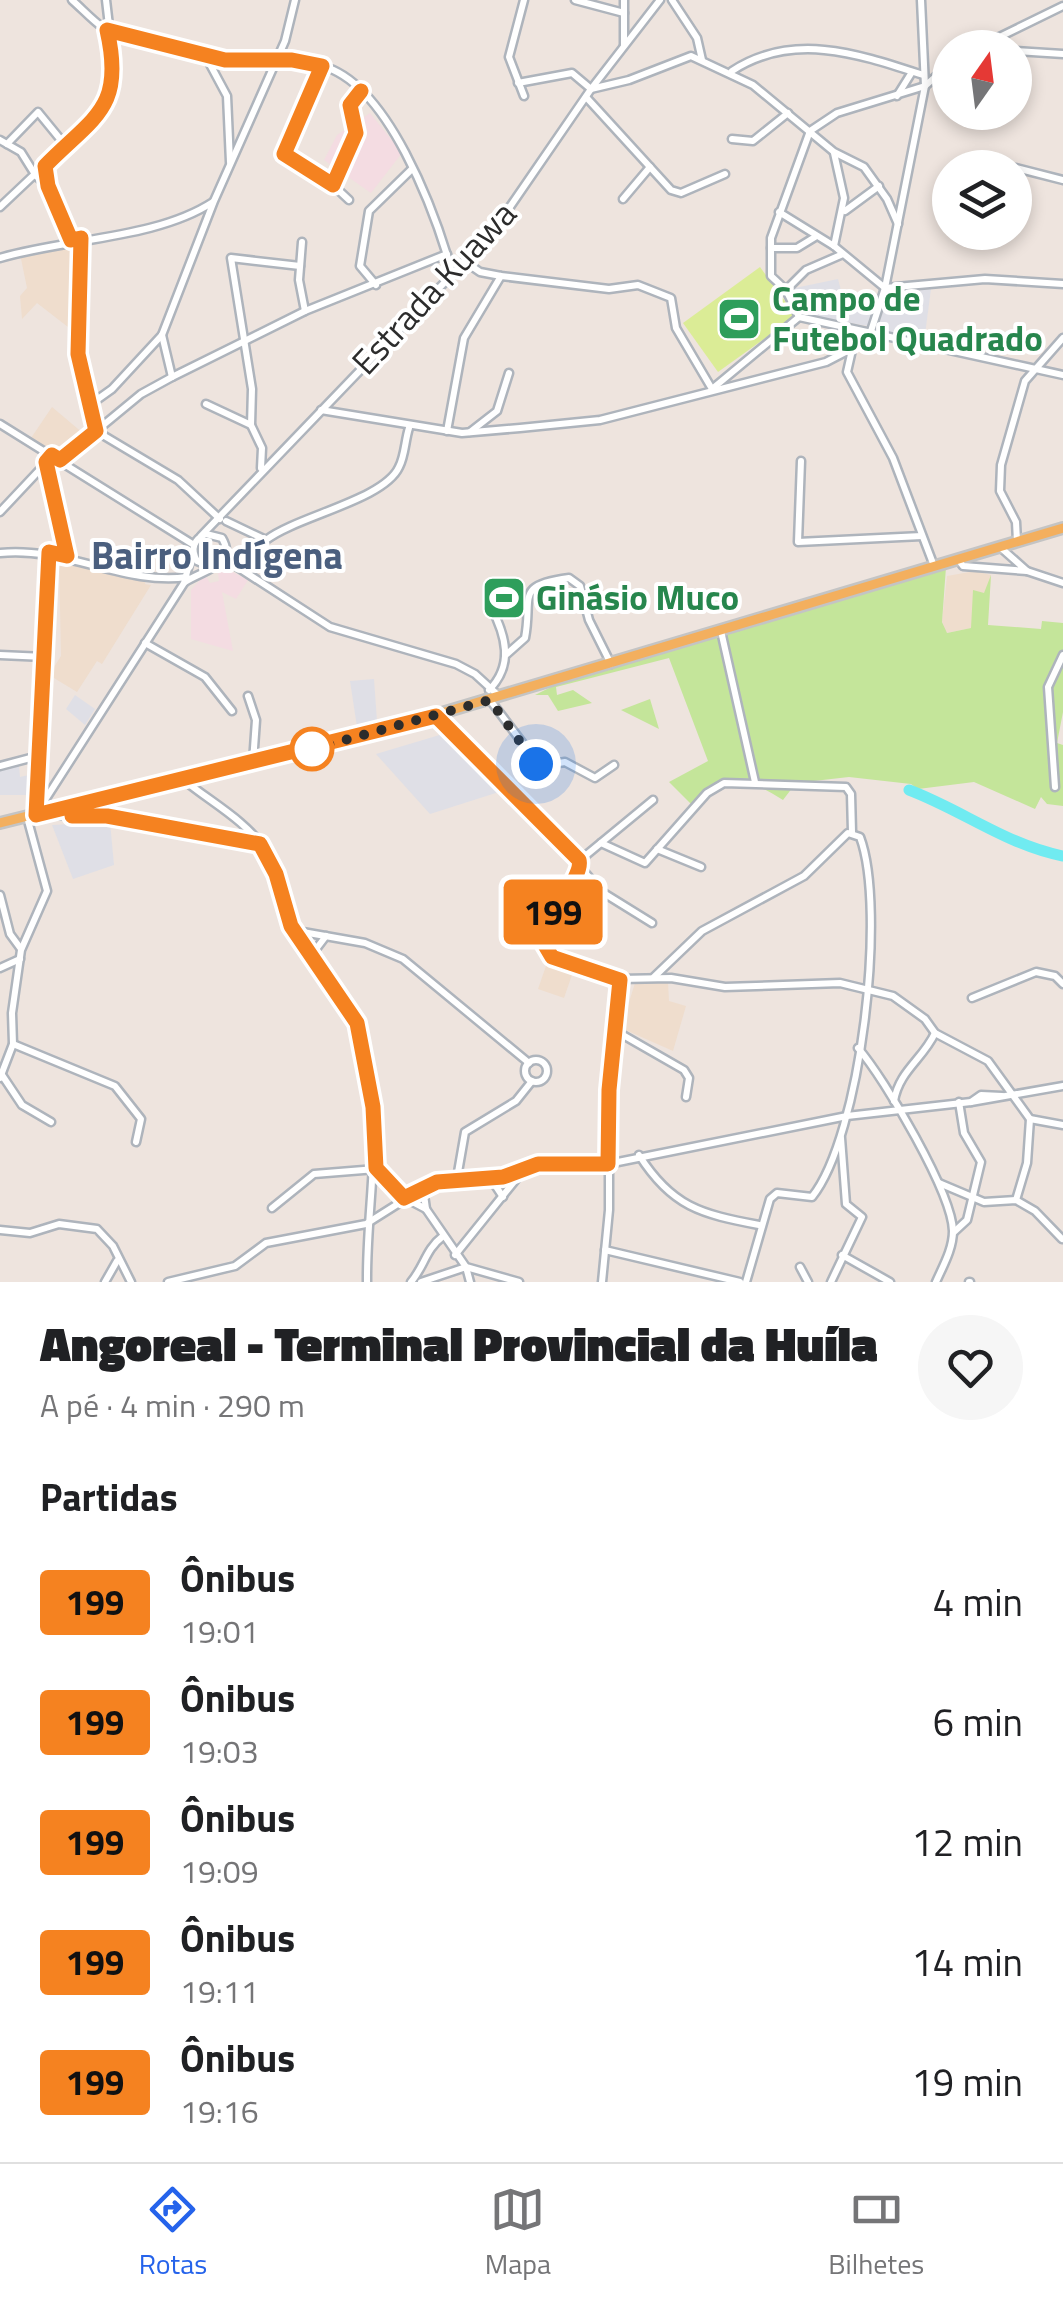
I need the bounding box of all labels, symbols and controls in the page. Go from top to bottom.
north arrow [932,30,1032,130]
map controls [932,30,1032,250]
button: layers [932,150,1032,250]
street label: Estrada Kuawa [338,188,528,387]
place label: Campo de Futebol Quadrado [772,271,1043,365]
sports icon: Campo de Futebol Quadrado [716,296,762,342]
district label: Bairro Indígena [91,526,343,584]
place label: Ginásio Muco [536,570,739,624]
sports icon: Ginásio Muco [481,575,527,621]
unlabelled marker [291,728,333,770]
your location [511,739,561,789]
line badge: 199 [496,880,610,944]
text: 199 [524,885,582,939]
text: Angoreal - Terminal Provincial da Huíla [40,1307,878,1380]
button: heart [918,1315,1023,1420]
text: A pé · 4 min · 290 m [40,1381,305,1429]
text: Partidas [40,1468,178,1526]
text: Ônibus [180,1549,295,1607]
text: 4 min [933,1573,1023,1631]
text: 199 [66,1575,124,1629]
text: 19:01 [180,1607,259,1655]
text: Ônibus [180,1669,295,1727]
text: 6 min [933,1693,1023,1751]
text: 199 [66,1695,124,1749]
text: 19:03 [180,1727,259,1775]
text: Ônibus [180,1789,295,1847]
text: 12 min [912,1813,1023,1871]
text: 199 [66,1815,124,1869]
text: 19:09 [180,1847,259,1895]
text: Ônibus [180,1909,295,1967]
text: 14 min [912,1933,1023,1991]
text: 199 [66,1935,124,1989]
text: 19:11 [180,1967,259,2015]
text: Ônibus [180,2029,295,2087]
text: 19 min [912,2053,1023,2111]
text: 199 [66,2055,124,2109]
text: 19:16 [180,2087,259,2135]
tab: Rotas [139,2182,207,2285]
tab: Mapa [485,2182,551,2285]
tab: Bilhetes [828,2182,924,2285]

